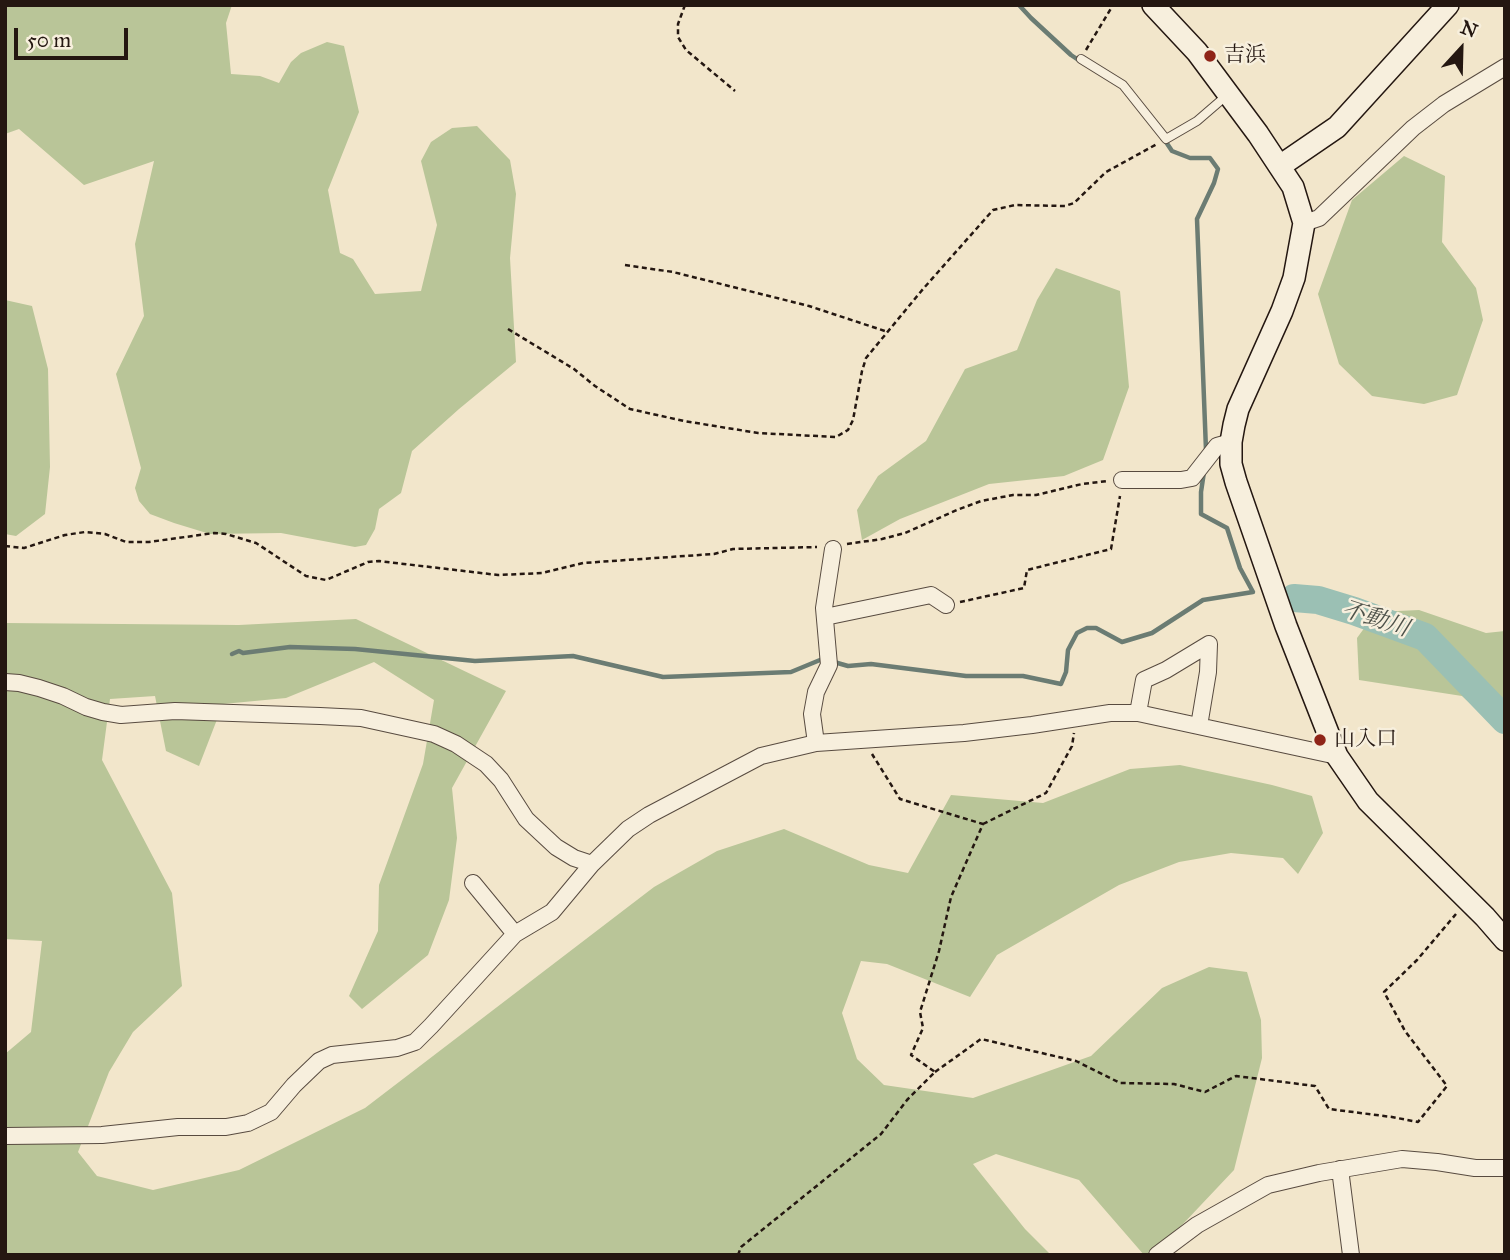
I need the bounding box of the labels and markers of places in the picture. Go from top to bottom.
place label: 吉浜 [1224,43,1266,69]
marker: 吉浜 [1202,48,1218,64]
place label: 山入口 [1334,727,1397,753]
marker: 山入口 [1312,732,1328,748]

